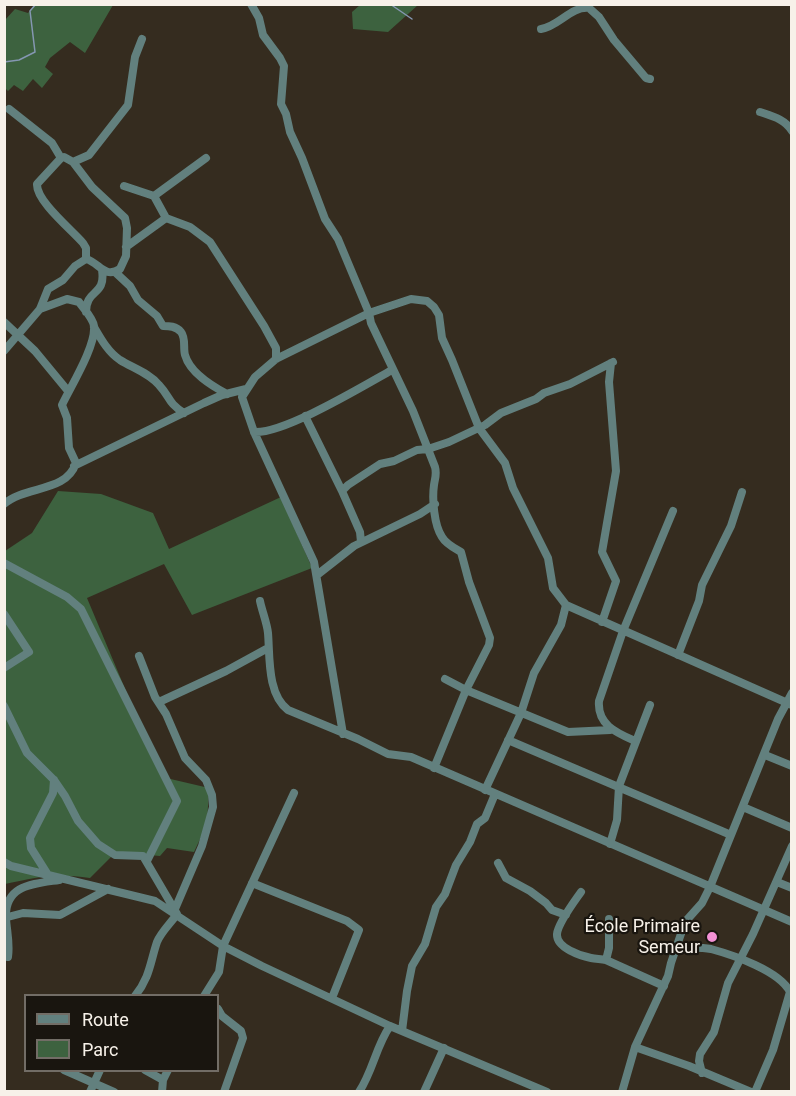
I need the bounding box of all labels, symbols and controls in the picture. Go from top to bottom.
place label: École Primaire Semeur [585,916,700,958]
marker: École Primaire Semeur [705,930,719,944]
legend [24,994,219,1072]
text: Route [82,1009,129,1030]
text: Parc [82,1039,118,1060]

